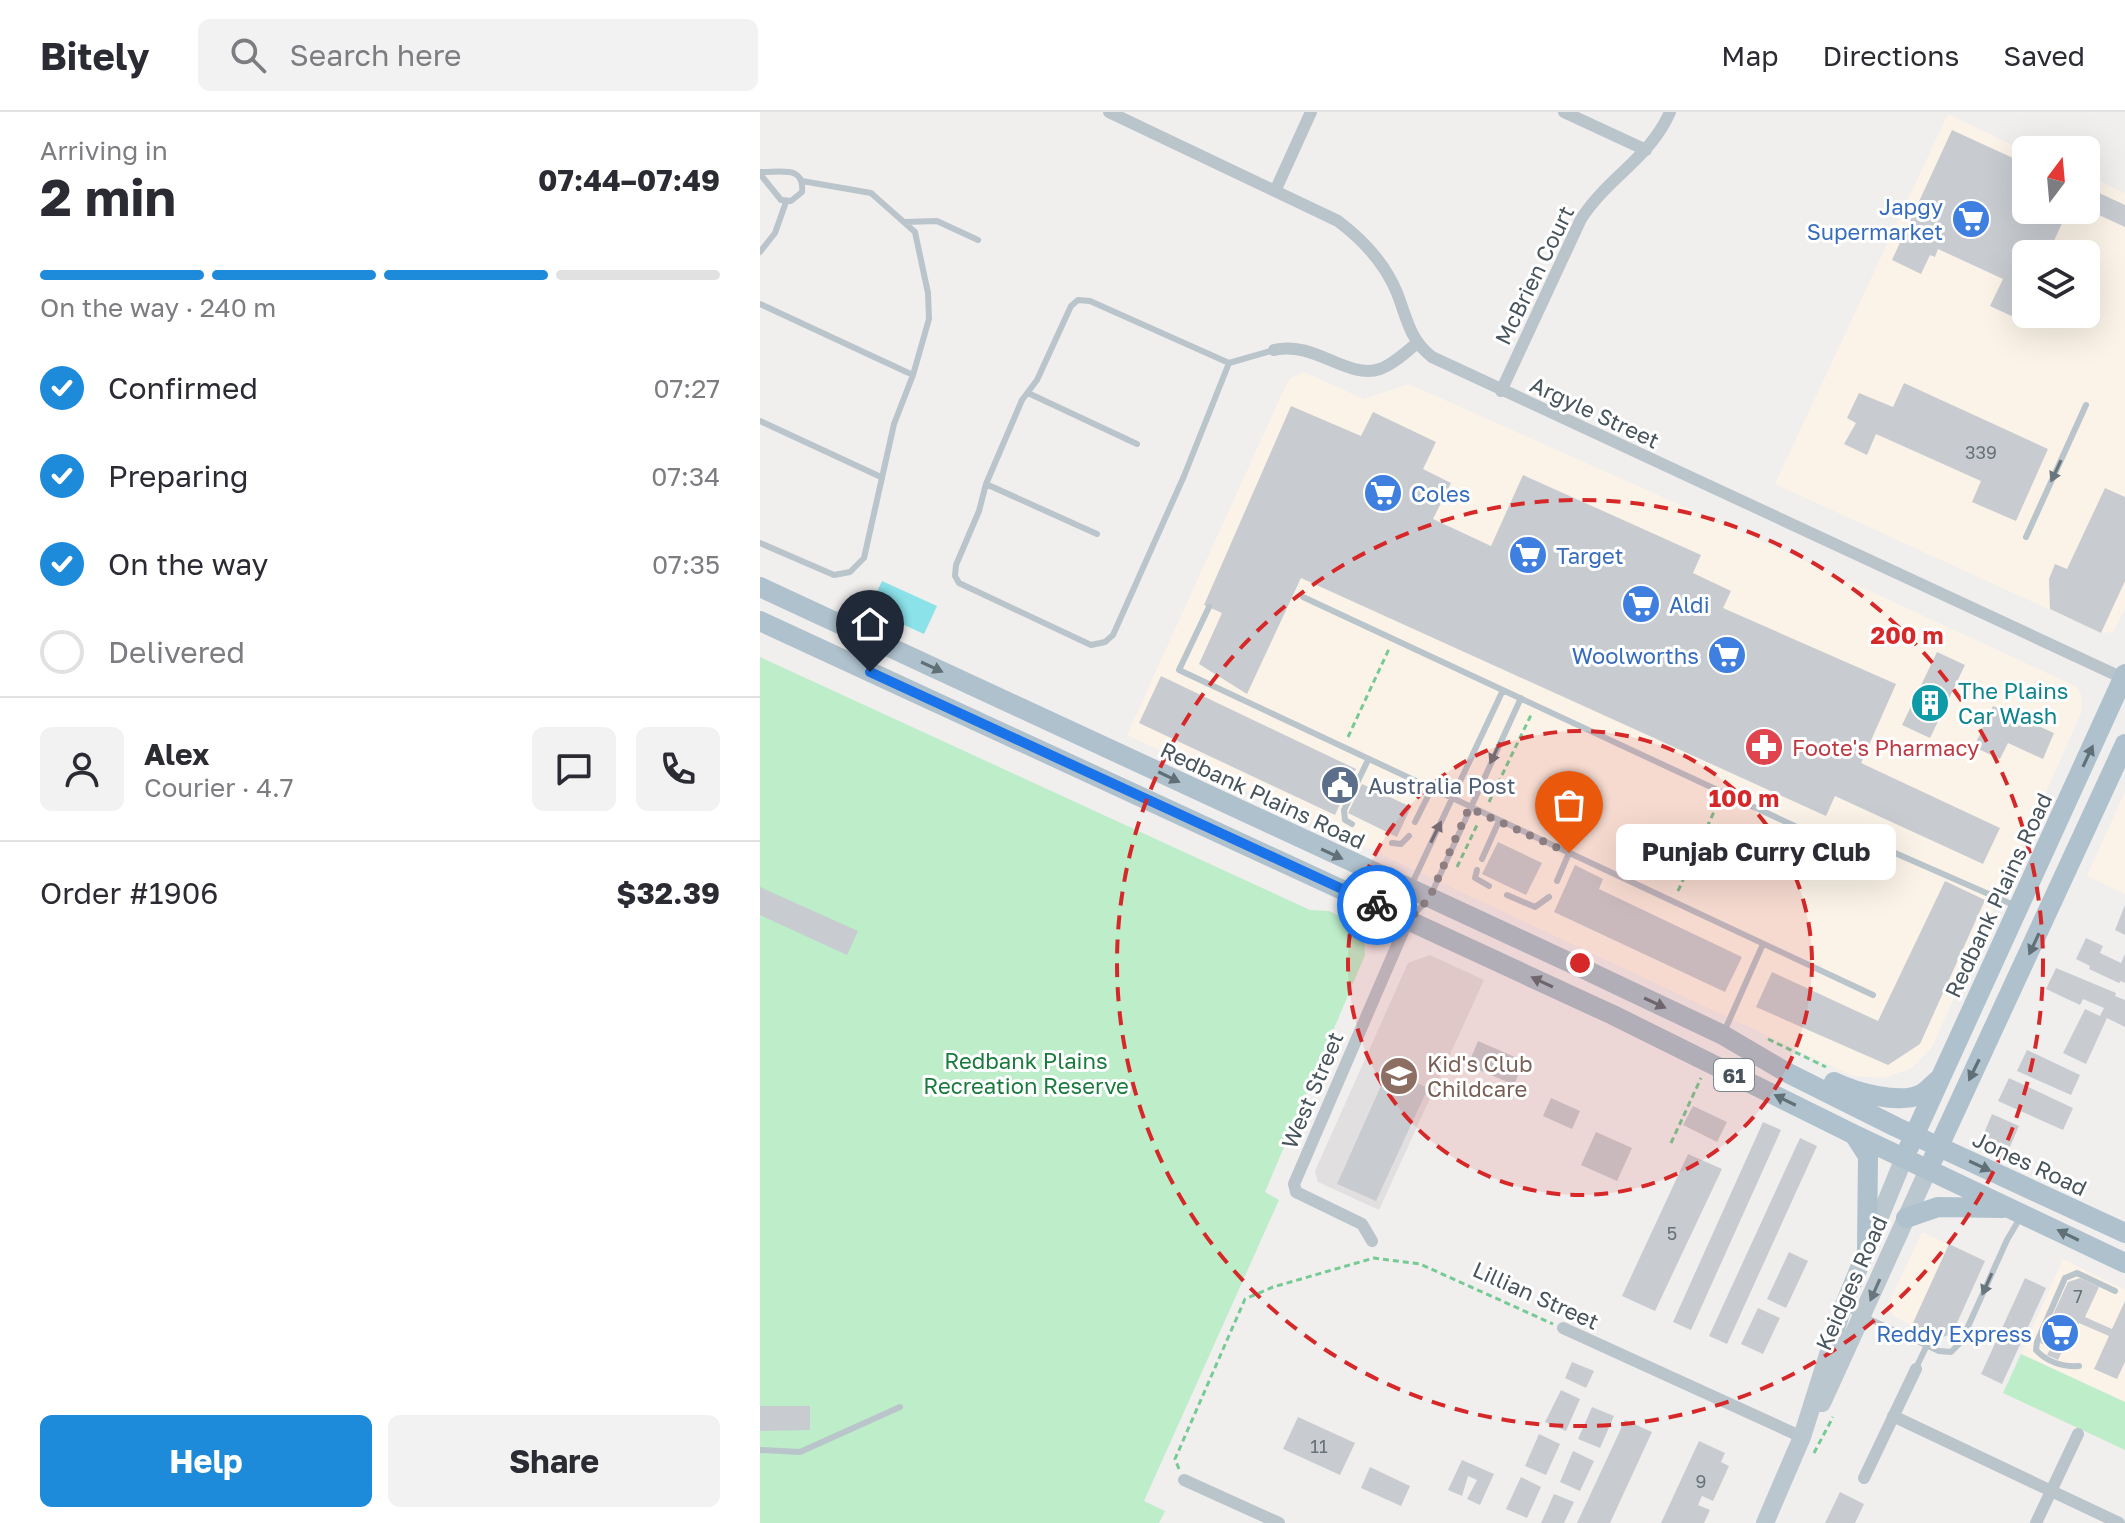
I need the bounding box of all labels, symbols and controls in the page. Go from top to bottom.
search box [198,19,758,91]
text: Bitely [40,33,150,78]
icon: search [226,33,270,77]
text: Search here [290,37,462,73]
text: Map [1721,39,1778,72]
text: Directions [1822,39,1959,72]
text: Saved [2003,39,2085,72]
text: Arriving in [40,135,168,166]
north arrow [2012,136,2100,224]
map controls [2012,136,2100,328]
text: 07:44–07:49 [538,162,720,198]
text: 2 min [40,165,176,227]
place label: Japgy Supermarket [1807,193,1943,245]
supermarket icon: Japgy Supermarket [1950,198,1992,240]
street label: McBrien Court [1489,201,1579,349]
button: layers [2012,240,2100,328]
text: On the way · 240 m [40,292,276,323]
icon: check [40,366,84,410]
text: Confirmed [108,370,258,406]
street label: Argyle Street [1526,370,1664,454]
text: 07:27 [653,373,720,404]
house number: 339 [1965,441,1997,463]
icon: check [40,454,84,498]
text: Preparing [108,458,249,494]
one-way arrow [2049,460,2063,483]
text: 07:34 [651,461,720,492]
supermarket icon: Coles [1362,472,1404,514]
place label: Coles [1411,480,1470,507]
supermarket icon: Target [1507,534,1549,576]
icon: check [40,542,84,586]
place label: Target [1556,542,1624,569]
text: On the way [108,546,268,582]
text: 07:35 [652,549,720,580]
supermarket icon: Aldi [1620,583,1662,625]
pin [836,590,904,672]
place label: Aldi [1669,591,1710,618]
icon: home [848,602,892,646]
text: 200 m [1871,620,1943,649]
text: Delivered [108,634,245,670]
supermarket icon: Woolworths [1706,634,1748,676]
place label: Woolworths [1572,642,1699,669]
one-way arrow [921,660,944,674]
place label: The Plains Car Wash [1958,677,2068,729]
building icon: The Plains Car Wash [1909,682,1951,724]
pharmacy icon: Foote's Pharmacy [1743,726,1785,768]
button: person [40,727,124,811]
button: chat [532,727,616,811]
button: phone [636,727,720,811]
place label: Foote's Pharmacy [1792,734,1979,761]
text: Alex [144,736,209,772]
street label: Redbank Plains Road [1156,736,1370,854]
one-way arrow [1488,741,1502,764]
one-way arrow [2081,745,2095,768]
public building icon: Australia Post [1319,764,1361,806]
one-way arrow [1158,770,1181,784]
pin [1535,771,1603,853]
text: Courier · 4.7 [144,772,294,803]
place label: Australia Post [1368,772,1516,799]
icon: bag [1547,783,1591,827]
text: 100 m [1709,783,1779,812]
street label: Redbank Plains Road [1939,788,2057,1002]
one-way arrow [1429,820,1443,843]
callout: Punjab Curry Club [1617,825,1897,881]
text: Punjab Curry Club [1642,836,1870,867]
one-way arrow [1320,847,1344,861]
courier [1337,865,1417,945]
text: Order #1906 [40,875,219,911]
text: $32.39 [616,875,720,911]
icon: bike [1355,883,1399,927]
one-way arrow [2027,933,2041,956]
centre of rings [1566,949,1594,977]
one-way arrow [1530,975,1554,989]
one-way arrow [1644,996,1667,1010]
street label: West Street [1275,1028,1349,1152]
park label: Redbank Plains Recreation Reserve [923,1047,1129,1099]
place label: Kid's Club Childcare [1427,1050,1532,1102]
school or university icon: Kid's Club Childcare [1378,1055,1420,1097]
road number: 61 [1714,1059,1754,1091]
one-way arrow [1967,1059,1981,1082]
one-way arrow [1773,1094,1796,1107]
street label: Jones Road [1969,1125,2091,1201]
one-way arrow [1969,1159,1992,1173]
street label: Keidges Road [1809,1212,1893,1354]
house number: 5 [1667,1222,1677,1244]
one-way arrow [2056,1228,2080,1242]
street label: Lillian Street [1469,1255,1603,1335]
one-way arrow [1980,1272,1994,1296]
one-way arrow [1868,1278,1882,1301]
house number: 7 [2073,1285,2083,1307]
supermarket icon: Reddy Express [2039,1312,2081,1354]
place label: Reddy Express [1876,1320,2032,1347]
button: Help [40,1415,372,1507]
button: Share [388,1415,720,1507]
house number: 11 [1310,1435,1328,1457]
house number: 9 [1696,1470,1706,1492]

